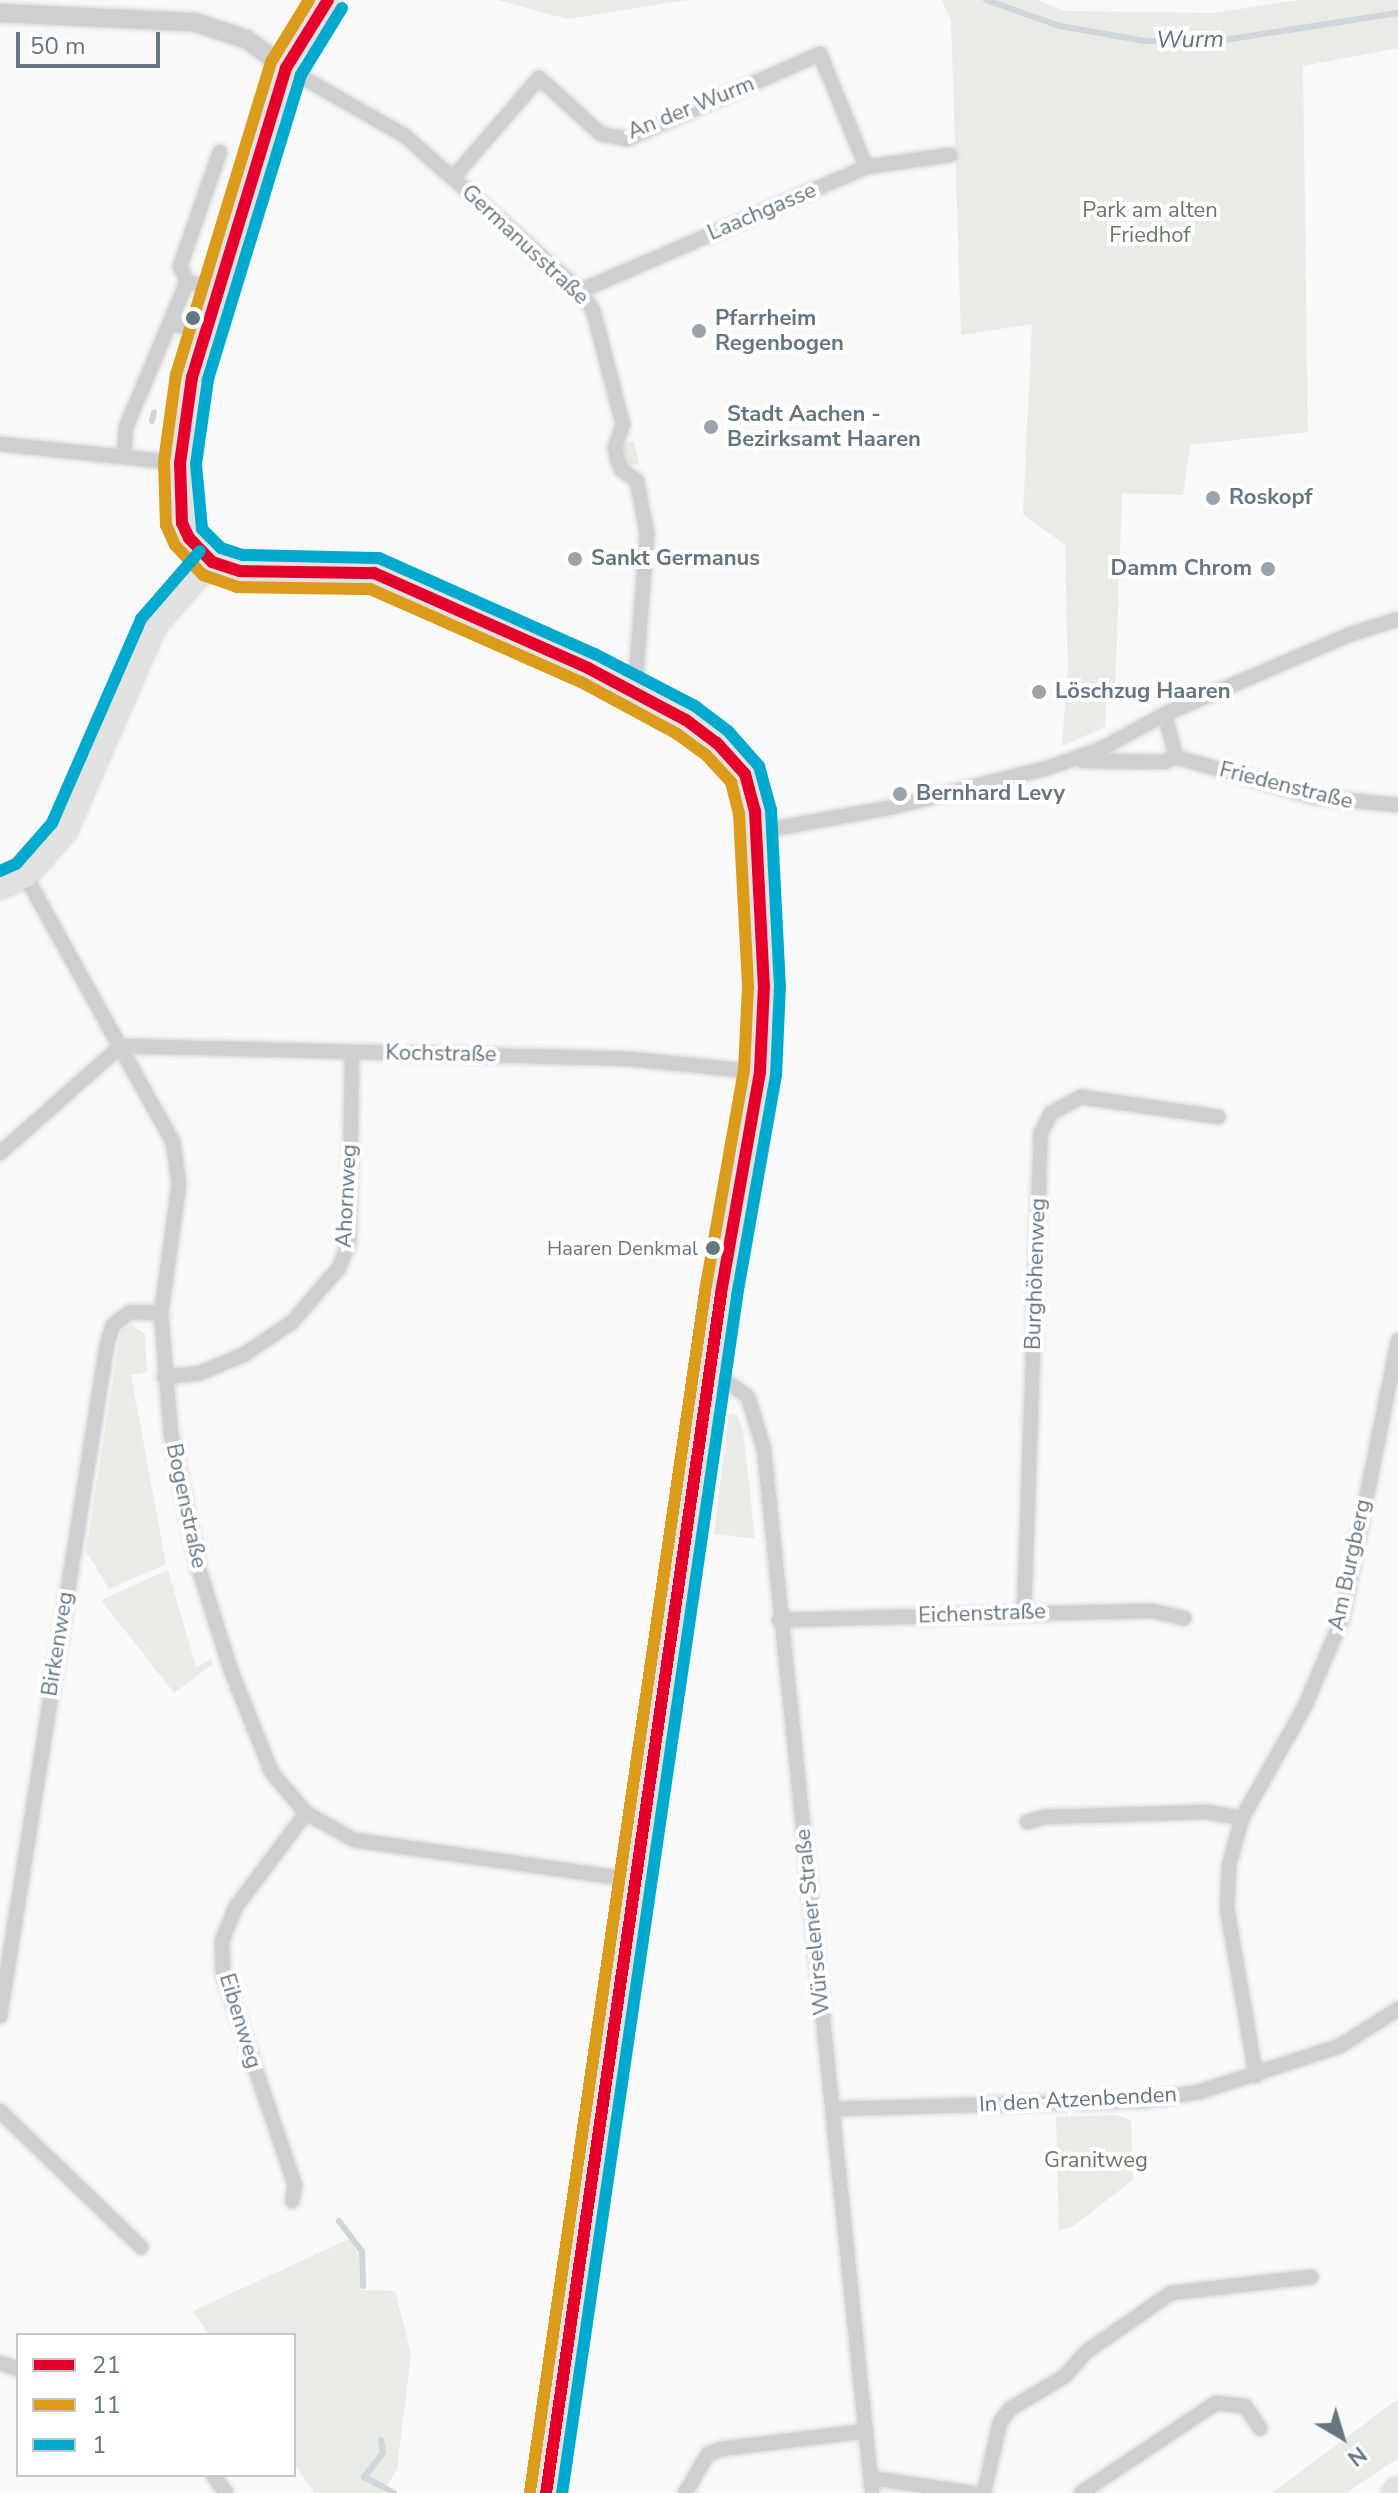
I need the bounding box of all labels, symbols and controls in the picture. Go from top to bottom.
scale bar [20,16,164,66]
water label: Wurm [1156,25,1224,55]
text: 50 m [30,30,86,62]
street label: An der Wurm [624,71,758,145]
street label: Laachgasse [704,177,820,247]
street label: Germanusstraße [456,179,594,311]
park label: Park am alten Friedhof [1082,197,1218,248]
place label: Pfarrheim Regenbogen [715,305,844,356]
unlabelled marker [185,310,201,326]
marker: Pfarrheim Regenbogen [690,322,708,340]
place label: Stadt Aachen - Bezirksamt Haaren [727,401,921,452]
marker: Stadt Aachen - Bezirksamt Haaren [702,418,720,436]
place label: Roskopf [1229,485,1313,511]
marker: Roskopf [1204,489,1222,507]
place label: Sankt Germanus [591,546,760,572]
marker: Sankt Germanus [566,550,584,568]
place label: Damm Chrom [1110,556,1252,582]
marker: Damm Chrom [1259,560,1277,578]
place label: Löschzug Haaren [1055,679,1231,705]
marker: Löschzug Haaren [1030,683,1048,701]
street label: Friedenstraße [1217,757,1355,815]
place label: Bernhard Levy [916,781,1065,807]
marker: Bernhard Levy [891,785,909,803]
street label: Kochstraße [385,1040,497,1068]
street label: Ahornweg [331,1143,363,1249]
street label: Burghöhenweg [1020,1198,1052,1350]
place label: Haaren Denkmal [547,1236,698,1260]
marker: Haaren Denkmal [705,1240,721,1256]
street label: Bogenstraße [160,1441,212,1571]
street label: Am Burgberg [1323,1497,1377,1633]
street label: Birkenweg [37,1590,79,1698]
street label: Eichenstraße [918,1599,1046,1629]
street label: Würselener Straße [790,1828,836,2016]
street label: Eibenweg [213,1970,267,2072]
street label: In den Atzenbenden [978,2082,1178,2118]
park label: Granitweg [1044,2148,1148,2174]
legend [16,2333,296,2477]
text: 21 [92,2349,121,2381]
text: 11 [92,2389,121,2421]
north arrow [1302,2397,1382,2477]
text: 1 [92,2429,106,2461]
text: N [1341,2439,1372,2473]

